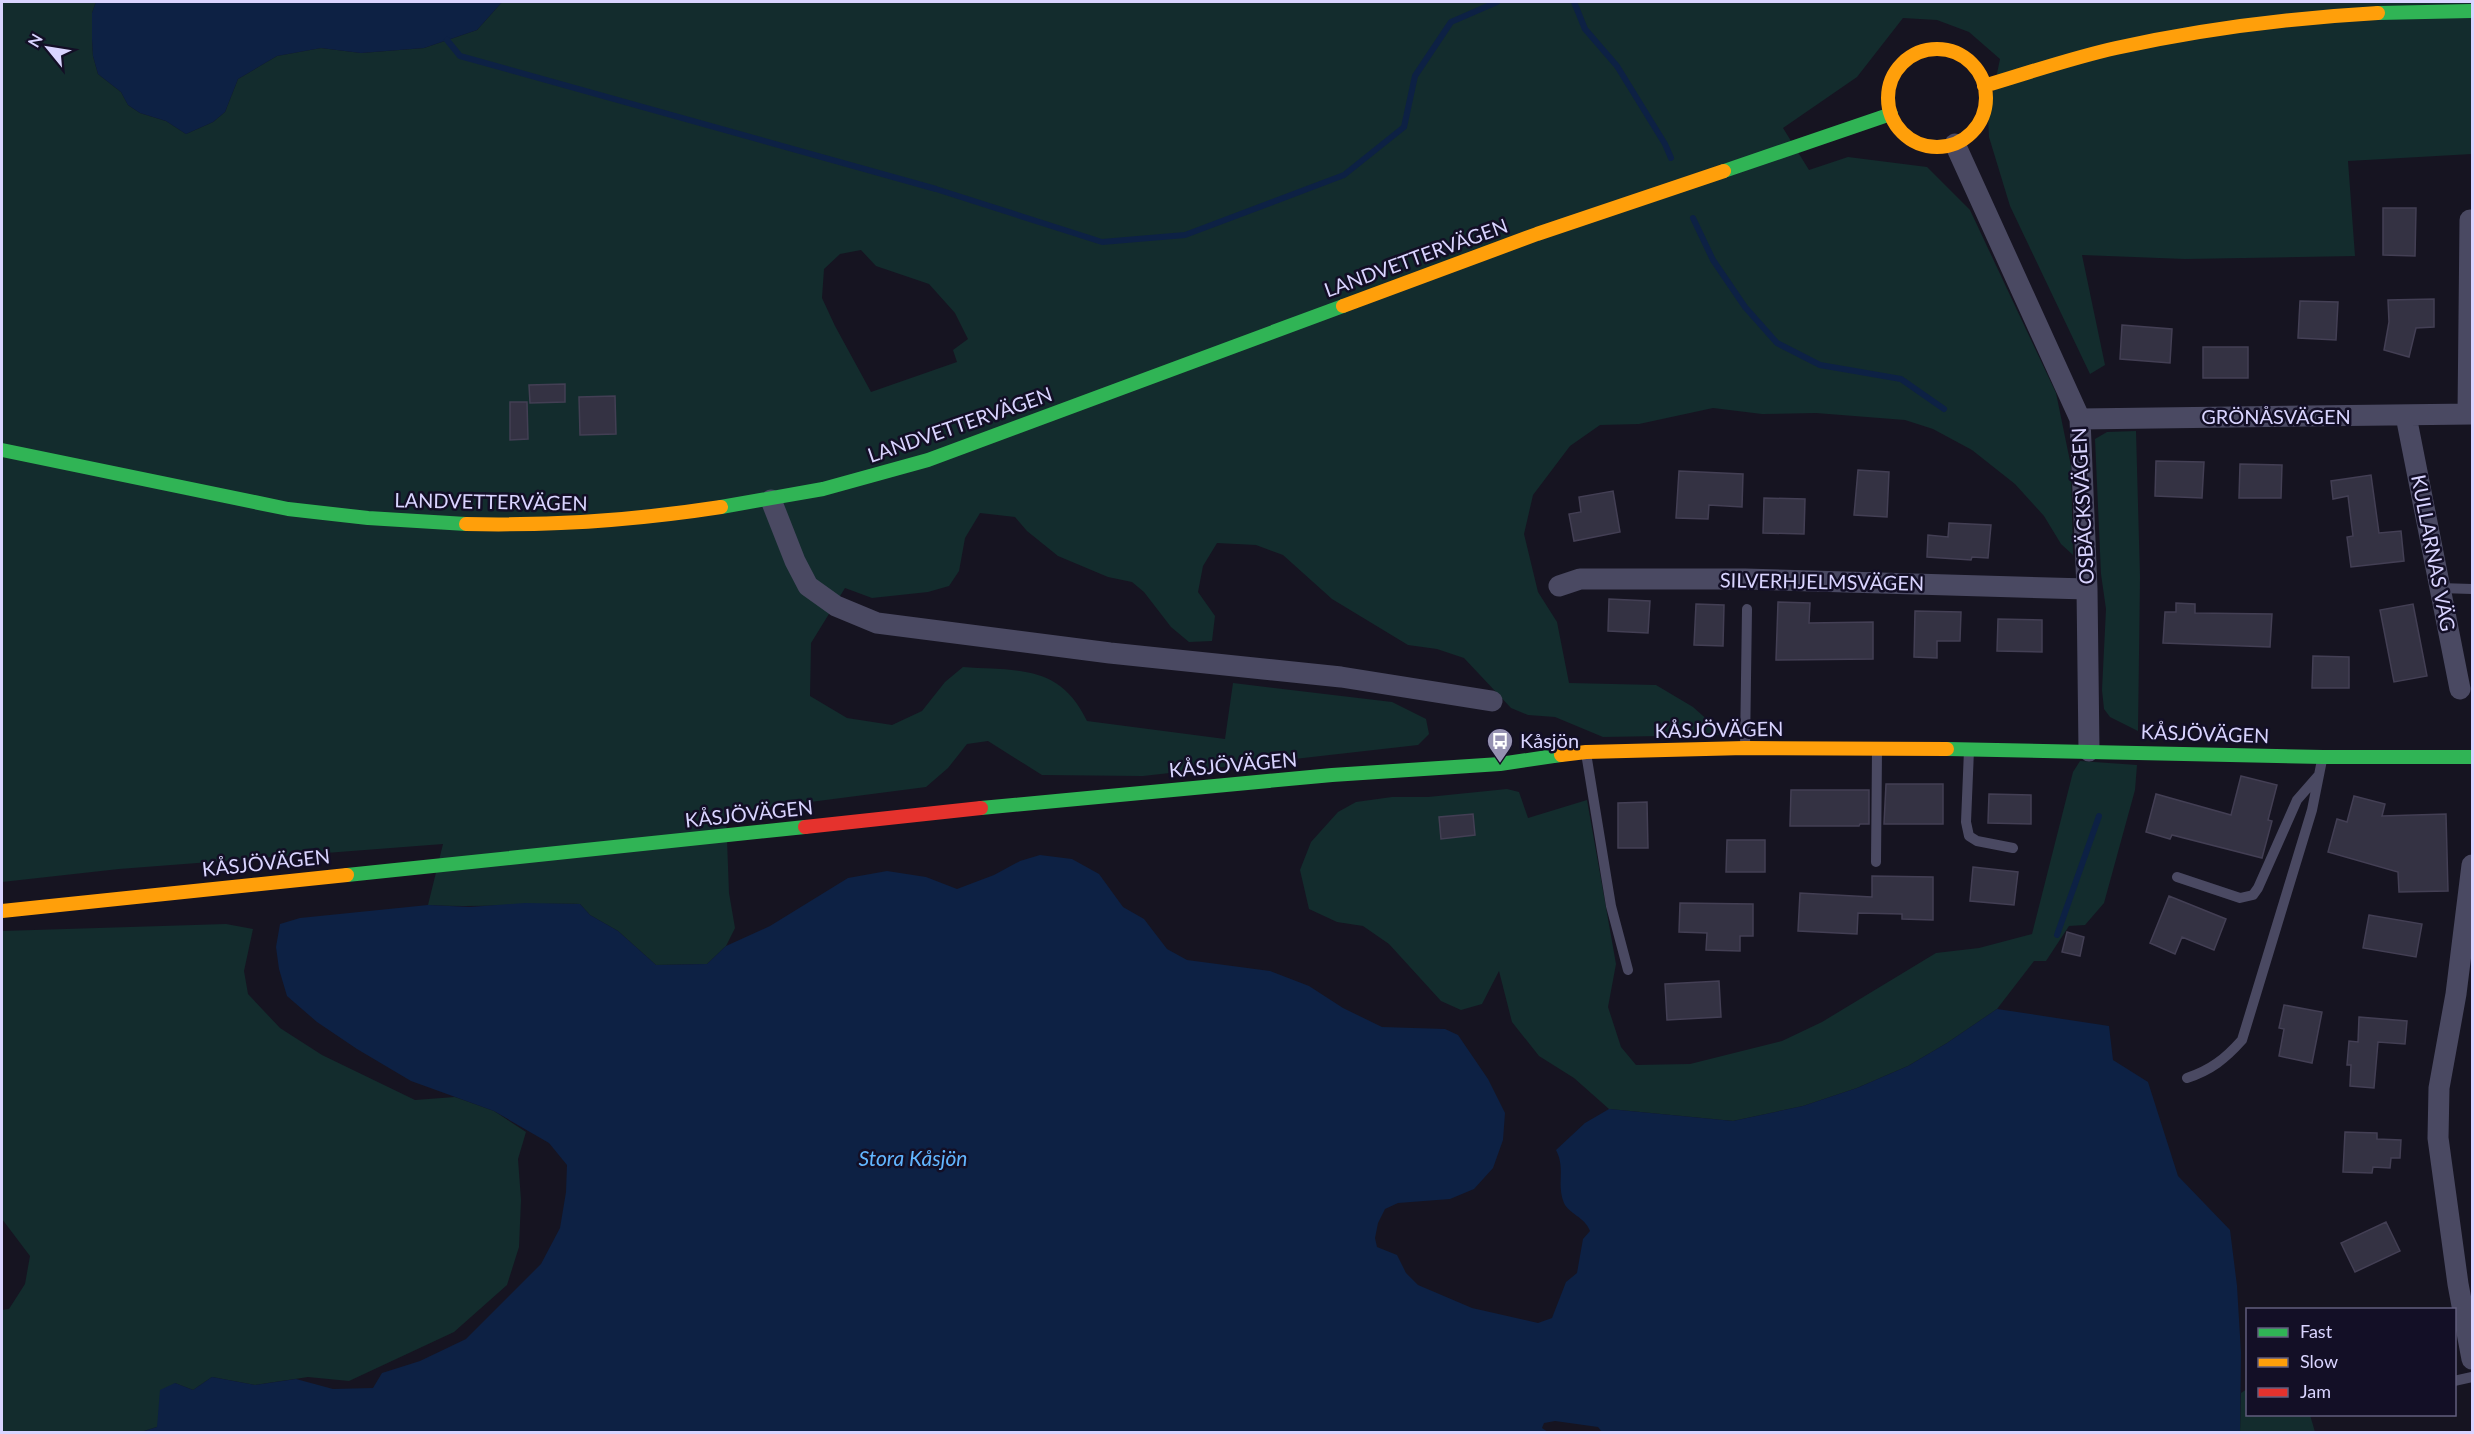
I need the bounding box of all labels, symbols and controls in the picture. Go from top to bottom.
north arrow [18,18,78,78]
text: N [23,30,46,50]
street label: LANDVETTERVÄGEN [1321,213,1511,301]
street label: LANDVETTERVÄGEN [864,381,1055,467]
street label: GRÖNÅSVÄGEN [2201,404,2351,428]
street label: OSBÄCKSVÄGEN [2066,427,2098,585]
street label: KULLARNAS VÄG [2407,473,2461,633]
street label: LANDVETTERVÄGEN [394,487,588,515]
street label: SILVERHJELMSVÄGEN [1720,567,1924,595]
street label: KÅSJÖVÄGEN [1654,716,1784,742]
street label: KÅSJÖVÄGEN [2140,719,2270,747]
bus stop icon: Kåsjön [1485,726,1515,764]
place label: Kåsjön [1520,728,1579,752]
street label: KÅSJÖVÄGEN [1168,746,1298,782]
street label: KÅSJÖVÄGEN [684,794,814,832]
street label: KÅSJÖVÄGEN [201,843,331,881]
water label: Stora Kåsjön [858,1145,968,1170]
legend [2246,1308,2456,1416]
text: Fast [2300,1320,2333,1342]
text: Slow [2300,1350,2338,1372]
text: Jam [2300,1380,2331,1402]

